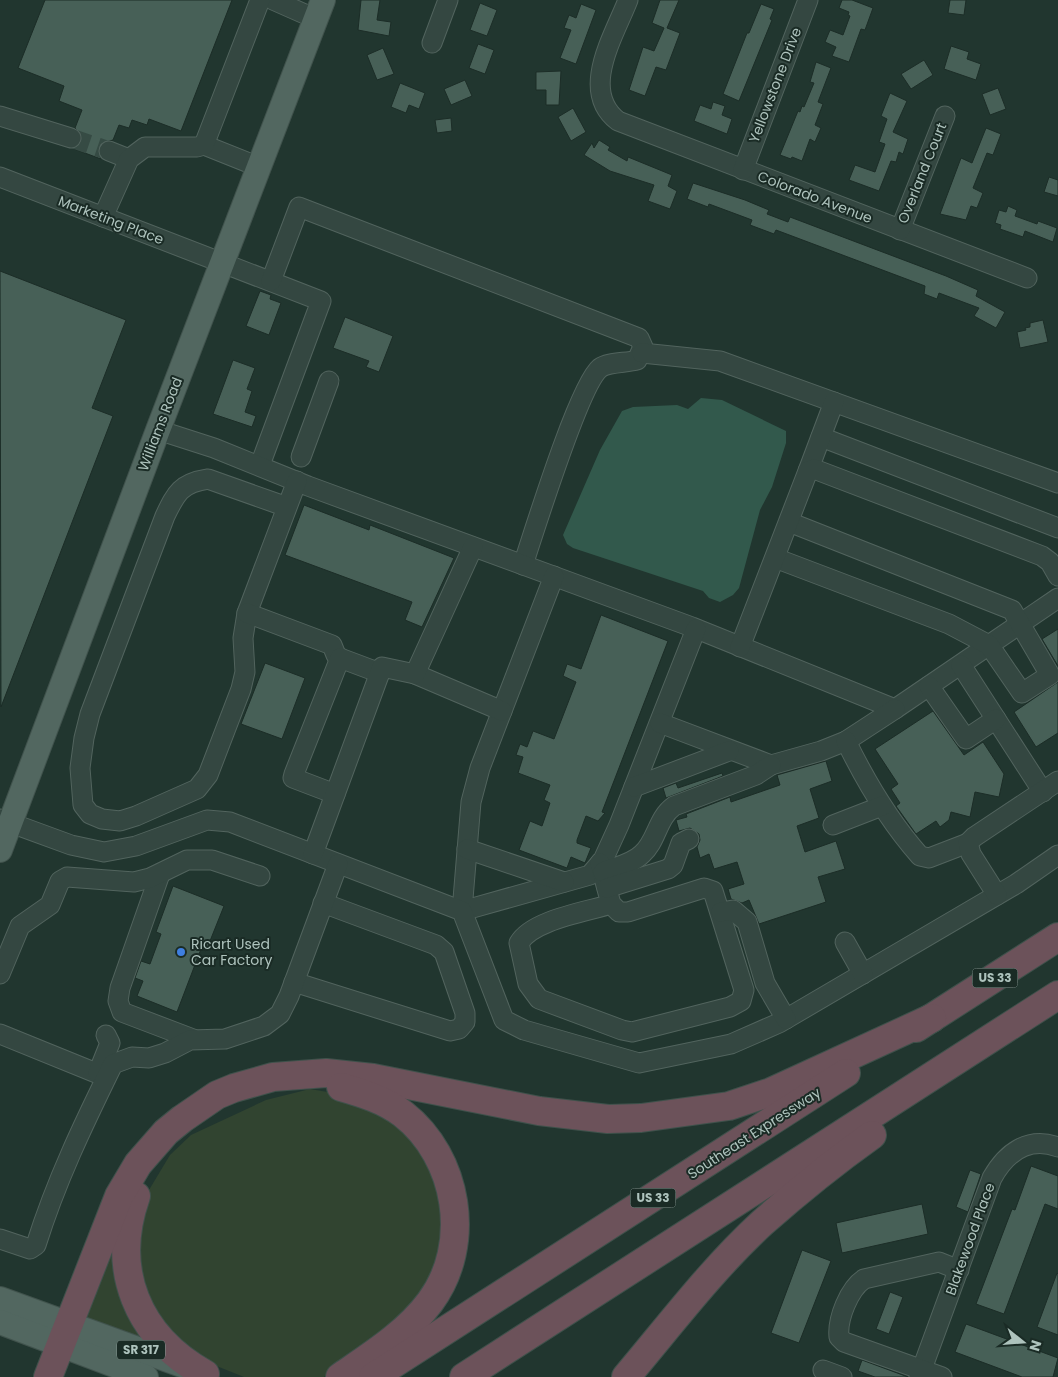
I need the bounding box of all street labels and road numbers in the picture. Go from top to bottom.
street label: Yellowstone Drive [744,24,806,146]
street label: Overland Court [893,120,951,226]
street label: Colorado Avenue [755,166,876,228]
street label: Marketing Place [55,191,167,249]
street label: Williams Road [133,374,187,474]
road number: US 33 [972,968,1018,988]
street label: Southeast Expressway [683,1082,825,1184]
street label: Blakewood Place [940,1180,1000,1298]
road number: US 33 [630,1188,676,1208]
road number: SR 317 [117,1340,165,1360]

